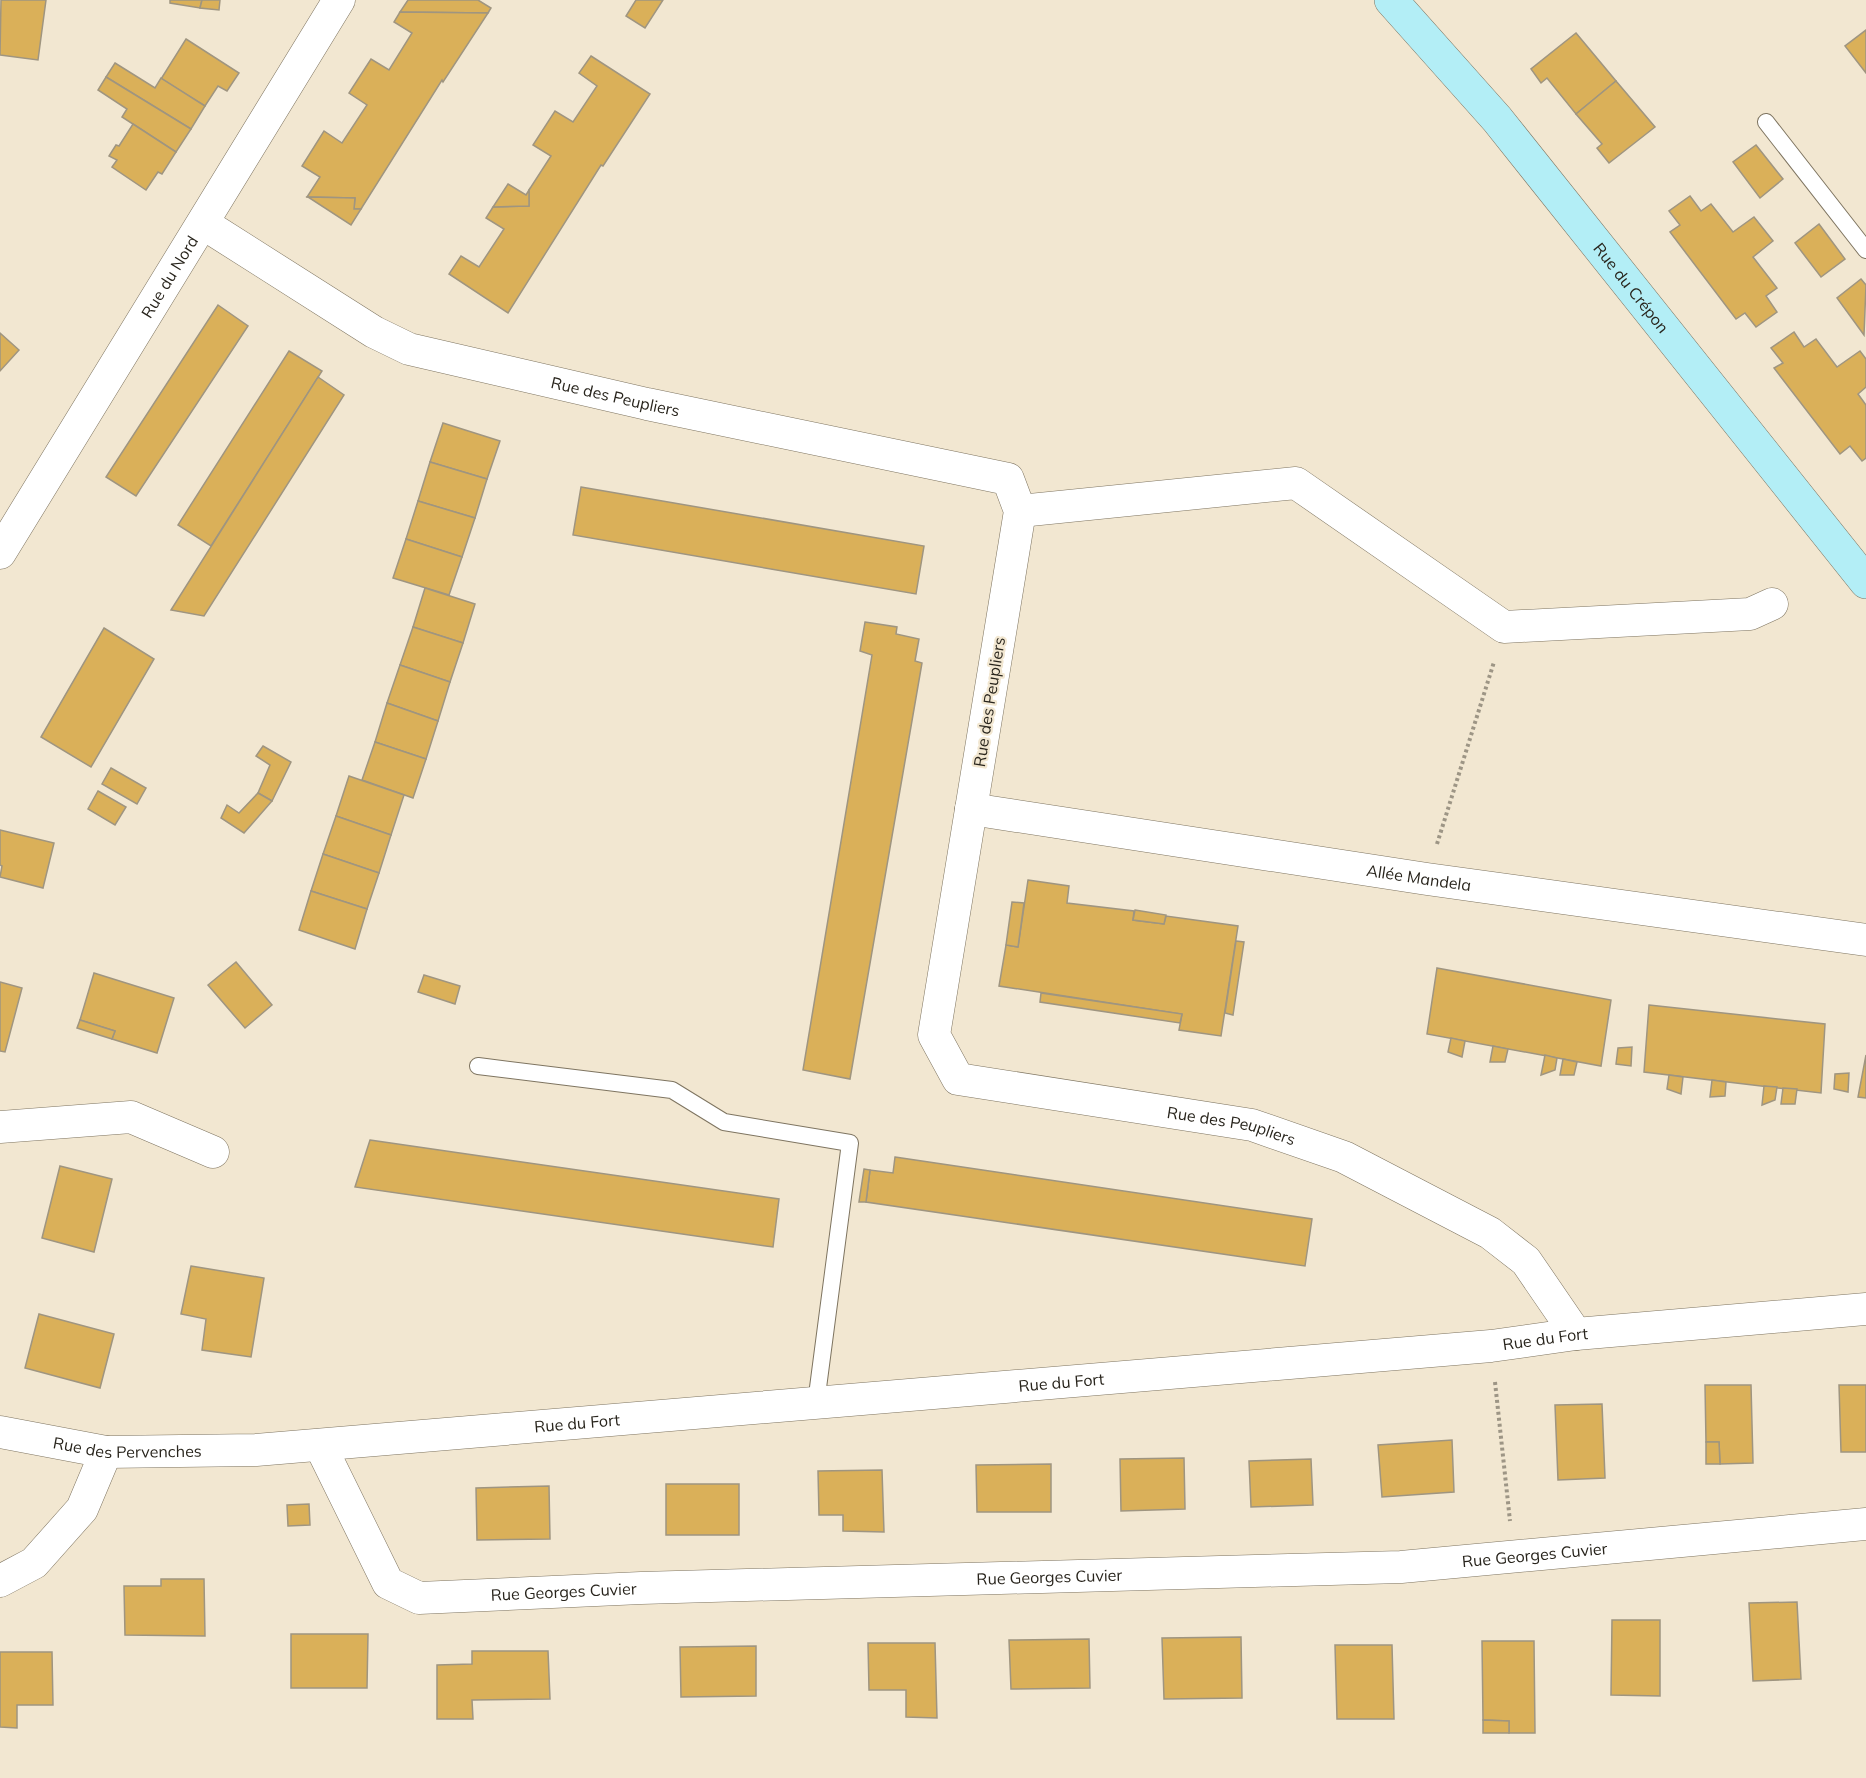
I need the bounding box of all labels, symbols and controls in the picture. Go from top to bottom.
street label: Rue du Nord [137,232,202,322]
street label: Rue du Crépon [1589,238,1673,337]
street label: Rue des Peupliers [549,372,681,421]
street label: Rue des Peupliers [969,636,1009,768]
street label: Allée Mandela [1365,860,1472,895]
street label: Rue des Peupliers [1166,1102,1298,1149]
street label: Rue du Fort [1501,1323,1589,1354]
street label: Rue du Fort [1018,1369,1105,1396]
street label: Rue du Fort [533,1409,621,1437]
street label: Rue des Pervenches [52,1432,202,1462]
street label: Rue Georges Cuvier [1461,1538,1608,1571]
street label: Rue Georges Cuvier [976,1565,1123,1589]
street label: Rue Georges Cuvier [490,1578,637,1605]

